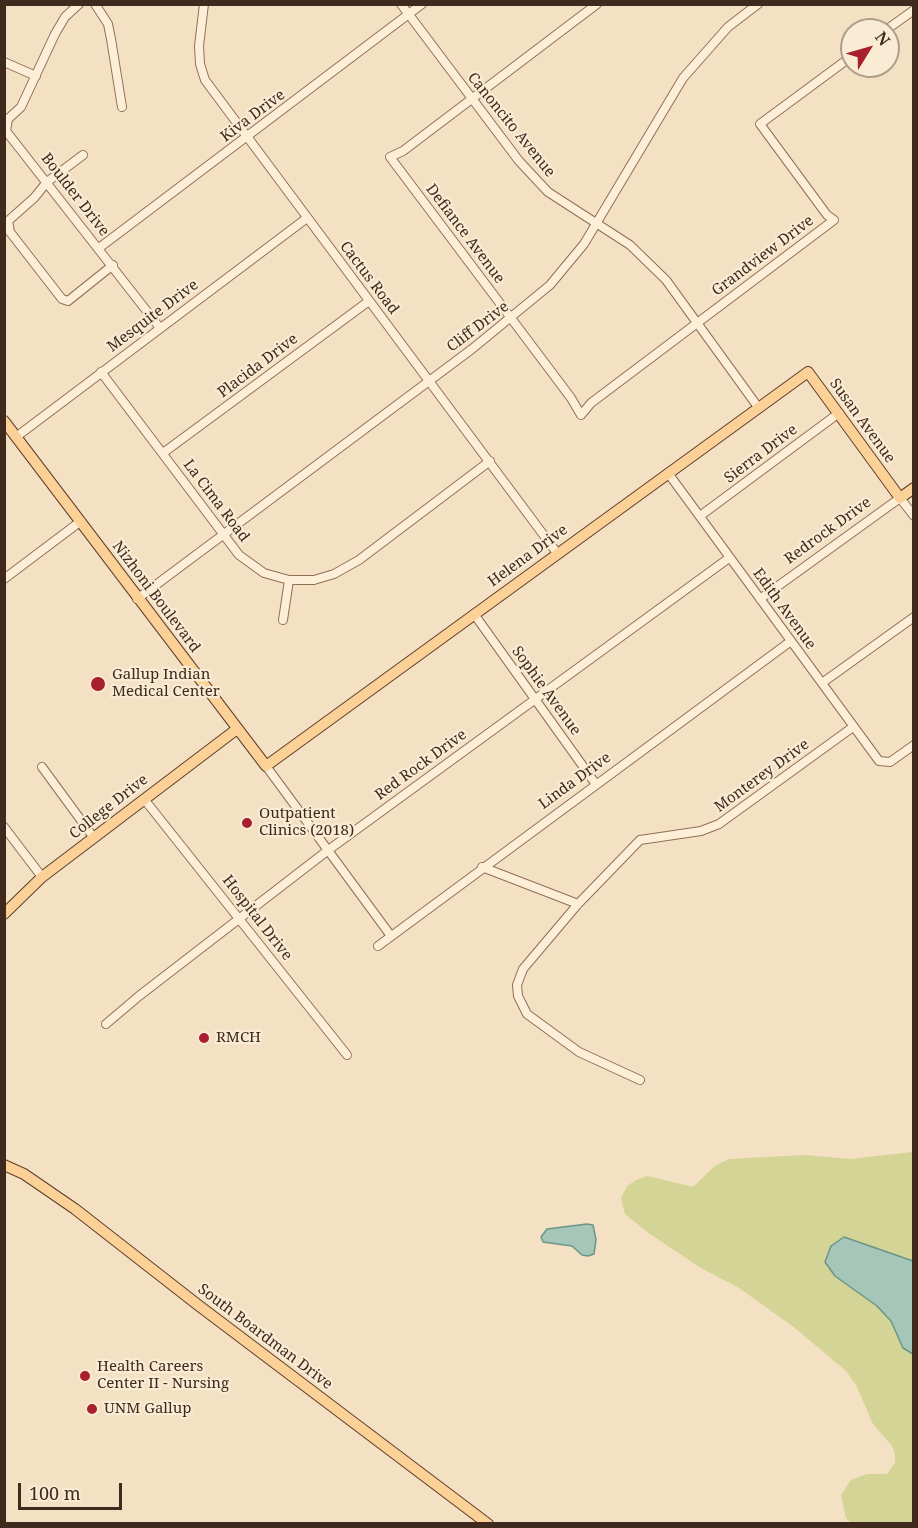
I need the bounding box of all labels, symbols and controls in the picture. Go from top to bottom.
north arrow [840,18,900,78]
text: N [870,27,895,50]
street label: Canoncito Avenue [463,69,559,181]
street label: Kiva Drive [217,86,289,146]
street label: Boulder Drive [37,150,113,240]
street label: Defiance Avenue [422,181,508,287]
street label: Grandview Drive [709,212,817,300]
street label: Cactus Road [336,238,402,318]
street label: Mesquite Drive [104,276,202,356]
street label: Cliff Drive [444,298,512,356]
street label: Placida Drive [215,330,301,402]
street label: Susan Avenue [825,375,899,467]
street label: Sierra Drive [721,421,801,487]
street label: La Cima Road [179,456,253,546]
street label: Redrock Drive [781,494,875,568]
street label: Helena Drive [485,521,571,591]
street label: Nizhoni Boulevard [108,538,204,656]
street label: Edith Avenue [749,565,819,653]
street label: Sophie Avenue [508,643,584,739]
place label: Gallup Indian Medical Center [112,666,220,701]
marker: Gallup Indian Medical Center [89,675,107,693]
street label: Red Rock Drive [372,726,470,804]
street label: Monterey Drive [711,736,813,816]
street label: Linda Drive [535,749,615,813]
street label: College Drive [66,771,152,843]
place label: Outpatient Clinics (2018) [259,805,354,840]
marker: Outpatient Clinics (2018) [240,816,254,830]
street label: Hospital Drive [218,872,296,964]
place label: RMCH [216,1029,261,1047]
marker: RMCH [197,1031,211,1045]
street label: South Boardman Drive [194,1280,336,1394]
place label: Health Careers Center II - Nursing [97,1358,229,1393]
marker: Health Careers Center II - Nursing [78,1369,92,1383]
place label: UNM Gallup [104,1400,191,1418]
marker: UNM Gallup [85,1402,99,1416]
scale bar [21,1471,124,1509]
text: 100 m [29,1481,81,1505]

